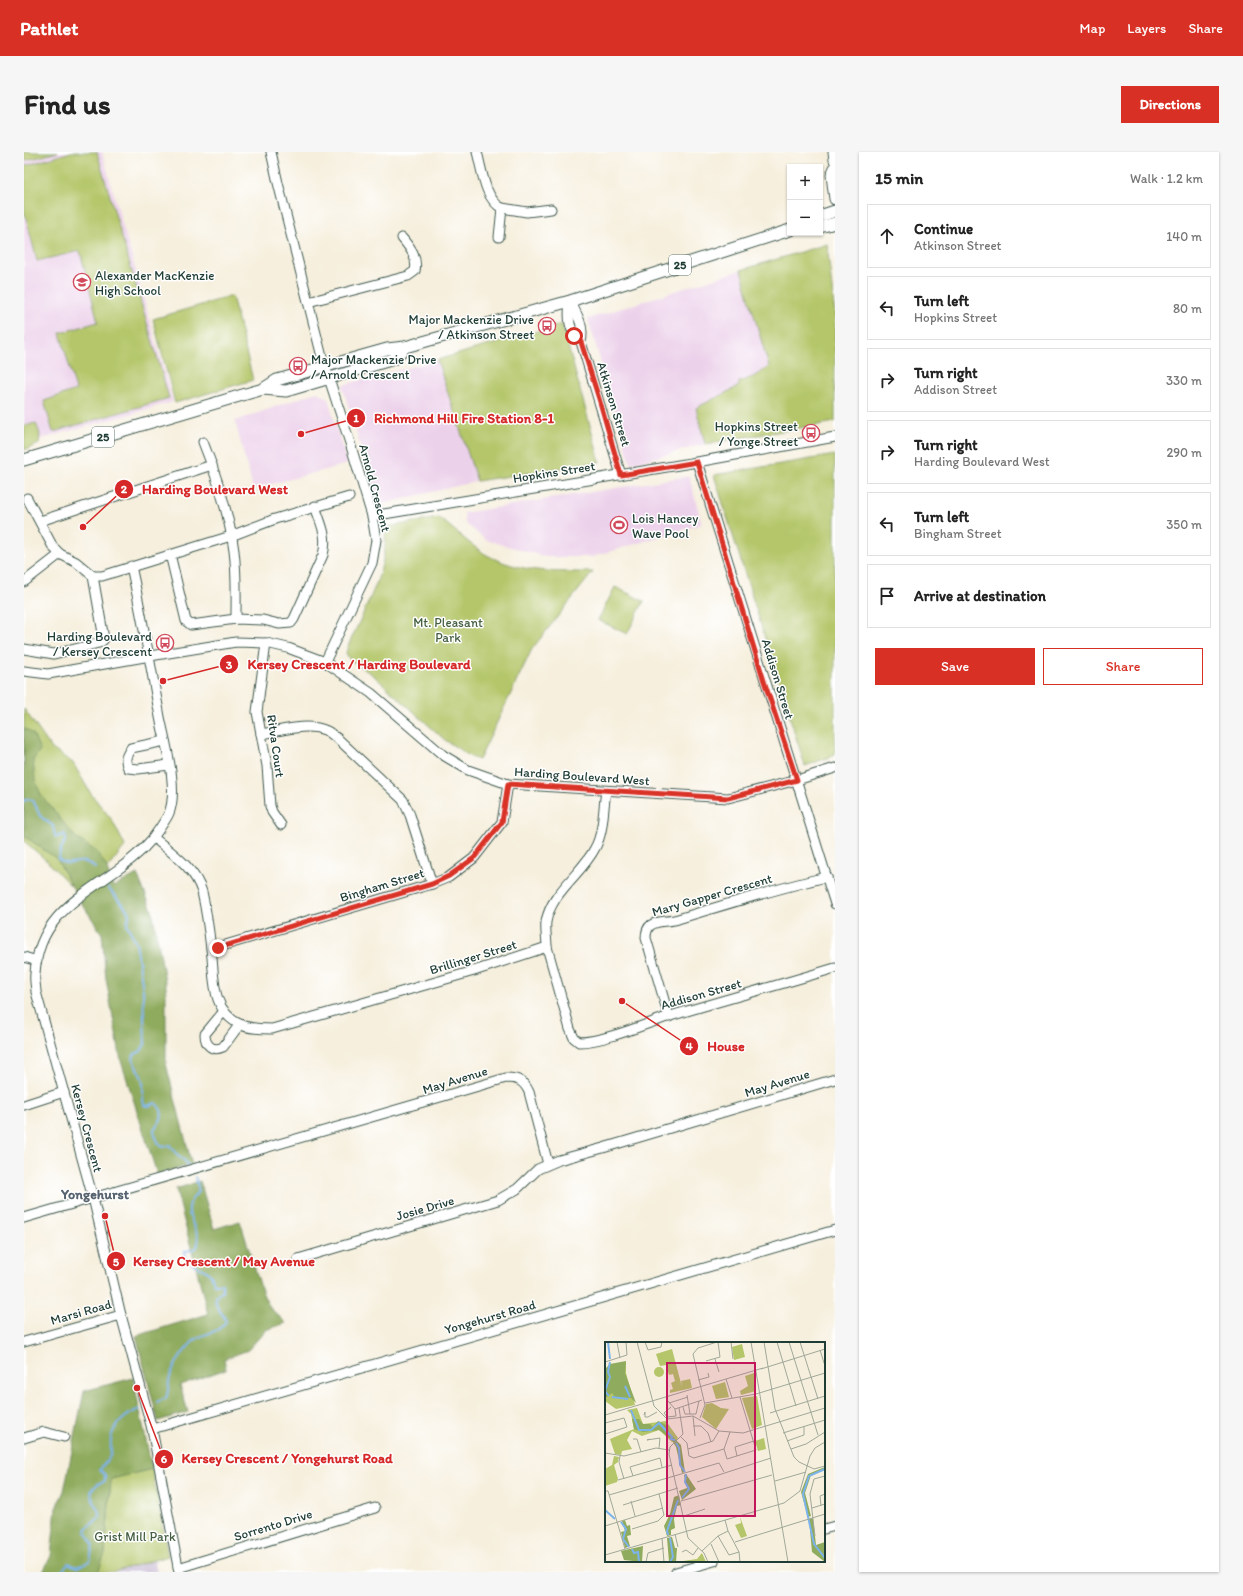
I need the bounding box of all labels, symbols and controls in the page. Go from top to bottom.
text: Pathlet [20,17,78,40]
text: Map [1080,20,1105,37]
text: Layers [1127,20,1166,37]
text: Share [1188,20,1223,37]
button: Directions [1121,86,1219,123]
text: Find us [24,87,111,121]
map controls [787,164,823,236]
button: + [787,164,823,200]
text: 15 min [875,168,923,188]
text: Walk · 1.2 km [1130,171,1203,186]
button: − [787,200,823,236]
text: Continue [914,220,973,238]
icon: ahead [876,225,898,247]
text: 140 m [1166,229,1202,244]
text: Atkinson Street [914,238,1001,253]
road number: 25 [669,255,691,275]
place label: Alexander MacKenzie High School [95,268,215,298]
school or university icon: Alexander MacKenzie High School [72,272,92,292]
text: Turn left [914,292,969,310]
icon: left [876,297,898,319]
text: 80 m [1173,301,1202,316]
text: Hopkins Street [914,310,997,325]
place label: Major Mackenzie Drive / Atkinson Street [408,312,534,342]
bus stop icon: Major Mackenzie Drive / Atkinson Street [537,316,557,336]
route start [565,327,583,345]
place label: Major Mackenzie Drive / Arnold Crescent [311,352,437,382]
bus stop icon: Major Mackenzie Drive / Arnold Crescent [288,356,308,376]
street label: Atkinson Street [594,360,634,448]
text: Turn right [914,364,978,382]
icon: right [876,369,898,391]
text: 330 m [1166,373,1202,388]
text: Addison Street [914,382,997,397]
callout: Richmond Hill Fire Station 8-1 [346,405,563,431]
text: Richmond Hill Fire Station 8-1 [374,410,555,427]
text: 1 [353,411,359,425]
place label: Hopkins Street / Yonge Street [715,419,798,449]
bus stop icon: Hopkins Street / Yonge Street [801,423,821,443]
road number: 25 [92,427,114,447]
text: Turn right [914,436,978,454]
icon: right [876,441,898,463]
street label: Arnold Crescent [356,442,394,534]
text: 290 m [1166,445,1202,460]
text: Harding Boulevard West [914,454,1050,469]
street label: Hopkins Street [512,458,596,486]
callout: Harding Boulevard West [114,476,296,502]
text: Harding Boulevard West [142,481,289,498]
text: 2 [121,482,128,496]
text: Turn left [914,508,969,526]
place label: Lois Hancey Wave Pool [632,511,698,541]
icon: left [876,513,898,535]
sports icon: Lois Hancey Wave Pool [609,515,629,535]
text: 350 m [1166,517,1202,532]
text: Bingham Street [914,526,1002,541]
icon: arrive [876,585,898,607]
text: Arrive at destination [914,587,1046,605]
park label: Mt. Pleasant Park [413,615,483,645]
place label: Harding Boulevard / Kersey Crescent [47,629,152,659]
bus stop icon: Harding Boulevard / Kersey Crescent [155,633,175,653]
street label: Addison Street [759,637,797,721]
button: Save [875,648,1035,685]
button: Share [1043,648,1203,685]
callout: Kersey Crescent / Harding Boulevard [219,651,478,677]
text: Kersey Crescent / Harding Boulevard [248,656,471,673]
text: 3 [226,658,233,672]
street label: Ritva Court [264,713,288,779]
street label: Harding Boulevard West [514,764,650,788]
street label: Bingham Street [338,865,426,905]
street label: Mary Gapper Crescent [650,871,774,919]
street label: Brillinger Street [428,937,518,977]
route end [209,939,227,957]
street label: Addison Street [659,975,743,1013]
callout: House [679,1033,752,1059]
text: House [707,1038,745,1055]
text: 4 [685,1039,693,1053]
street label: May Avenue [421,1063,489,1097]
street label: May Avenue [743,1066,811,1100]
street label: Kersey Crescent [68,1082,106,1174]
district label: Yongehurst [60,1186,130,1203]
street label: Josie Drive [394,1193,456,1223]
callout: Kersey Crescent / May Avenue [106,1248,323,1274]
text: Kersey Crescent / May Avenue [133,1253,315,1270]
text: 5 [113,1255,120,1269]
street label: Marsi Road [49,1296,113,1328]
street label: Yongehurst Road [443,1297,537,1337]
inset map [605,1342,825,1562]
callout: Kersey Crescent / Yongehurst Road [154,1446,401,1472]
text: Kersey Crescent / Yongehurst Road [181,1450,393,1467]
text: 6 [161,1452,168,1466]
street label: Sorrento Drive [232,1506,314,1544]
park label: Grist Mill Park [94,1529,176,1544]

